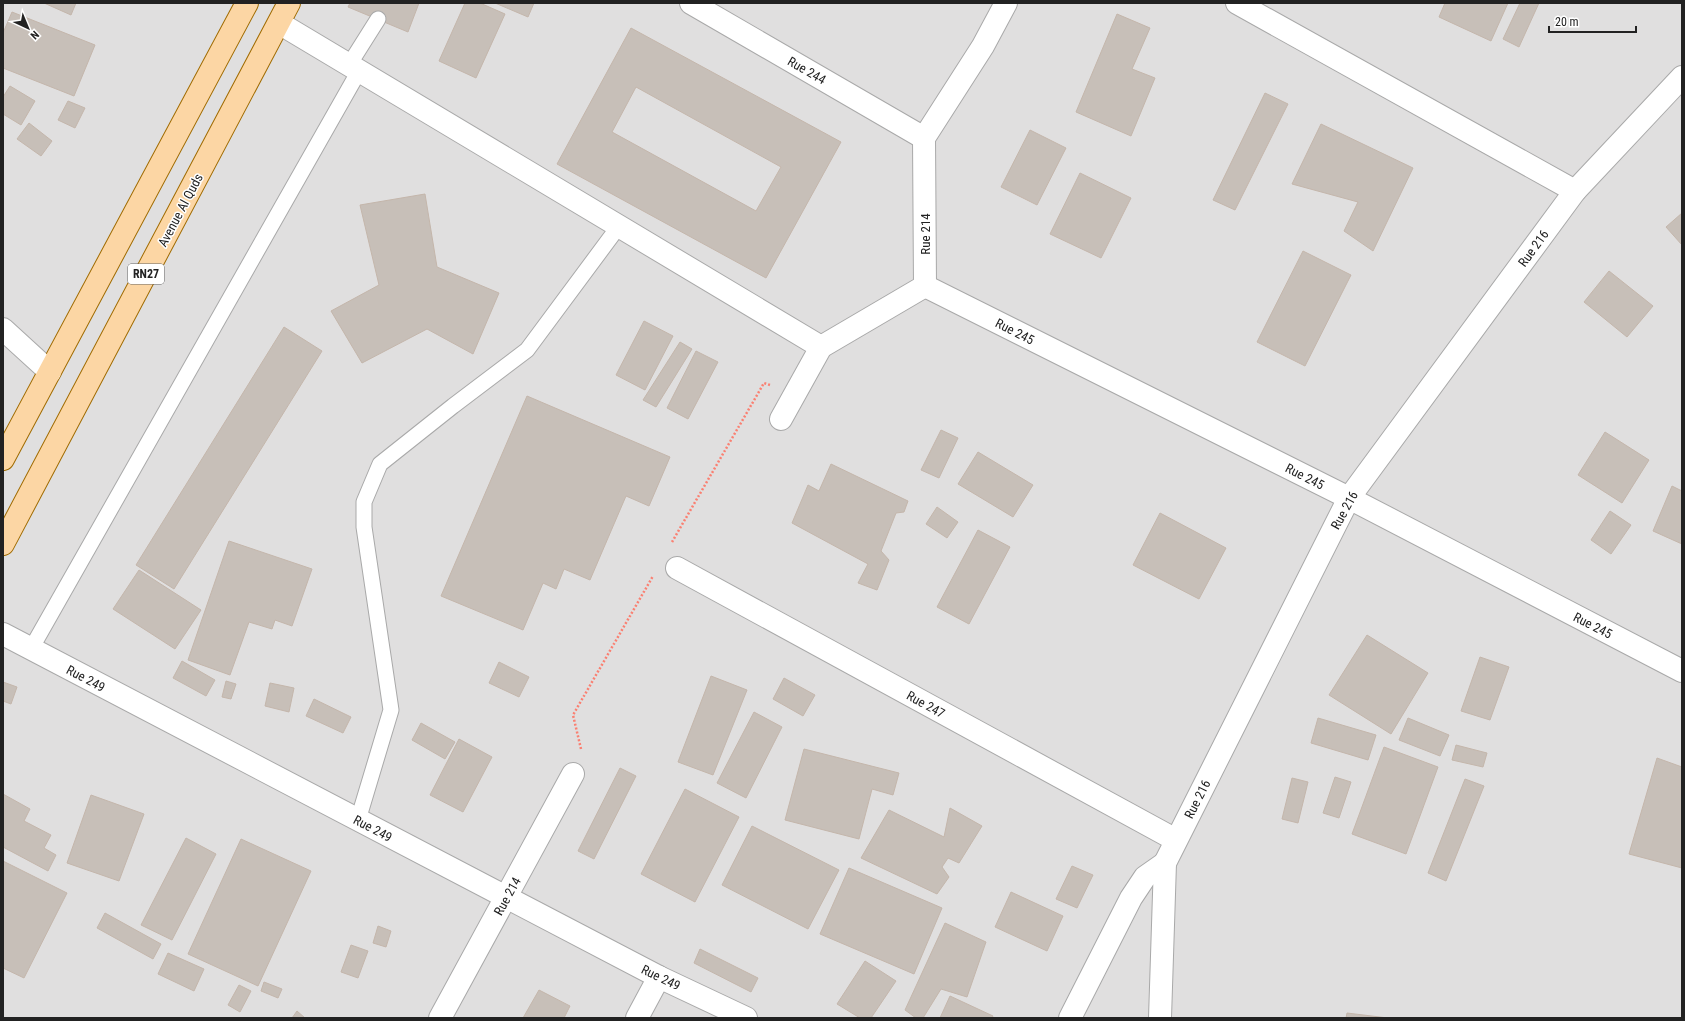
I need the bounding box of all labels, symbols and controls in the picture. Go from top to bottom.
north arrow [8,8,48,48]
scale bar [1549,8,1636,34]
text: 20 m [1555,15,1579,29]
text: N [27,28,42,42]
street label: Rue 244 [785,54,829,88]
street label: Avenue Al Quds [155,171,206,249]
street label: Rue 214 [918,213,933,255]
street label: Rue 216 [1515,227,1552,269]
road number: RN27 [128,264,164,284]
street label: Rue 245 [993,315,1037,348]
street label: Rue 245 [1283,460,1327,493]
street label: Rue 216 [1328,488,1361,532]
street label: Rue 245 [1571,609,1615,642]
street label: Rue 249 [64,662,108,695]
street label: Rue 247 [904,688,948,721]
street label: Rue 216 [1181,777,1214,821]
street label: Rue 249 [351,812,395,845]
street label: Rue 214 [491,874,524,918]
street label: Rue 249 [639,962,683,993]

